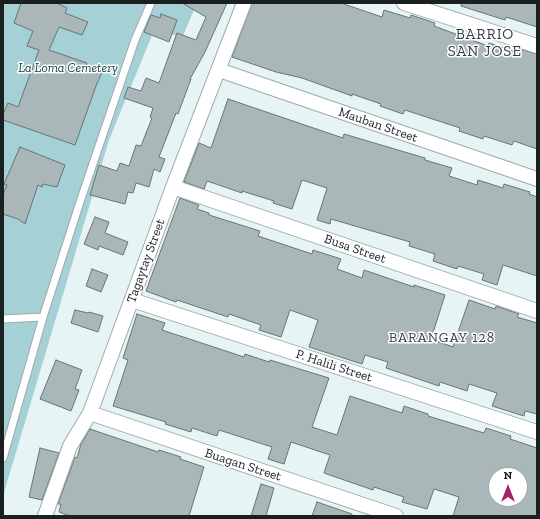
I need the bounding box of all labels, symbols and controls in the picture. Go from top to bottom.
district label: BARRIO SAN JOSE [448,26,522,61]
park label: La Loma Cemetery [18,60,118,76]
street label: Mauban Street [336,104,420,146]
street label: Tagaytay Street [124,217,168,305]
street label: Busa Street [322,231,388,267]
district label: BARANGAY 128 [389,330,495,346]
street label: P. Halili Street [294,346,374,386]
street label: Buagan Street [203,445,283,485]
north arrow [488,467,528,507]
text: N [504,469,512,482]

